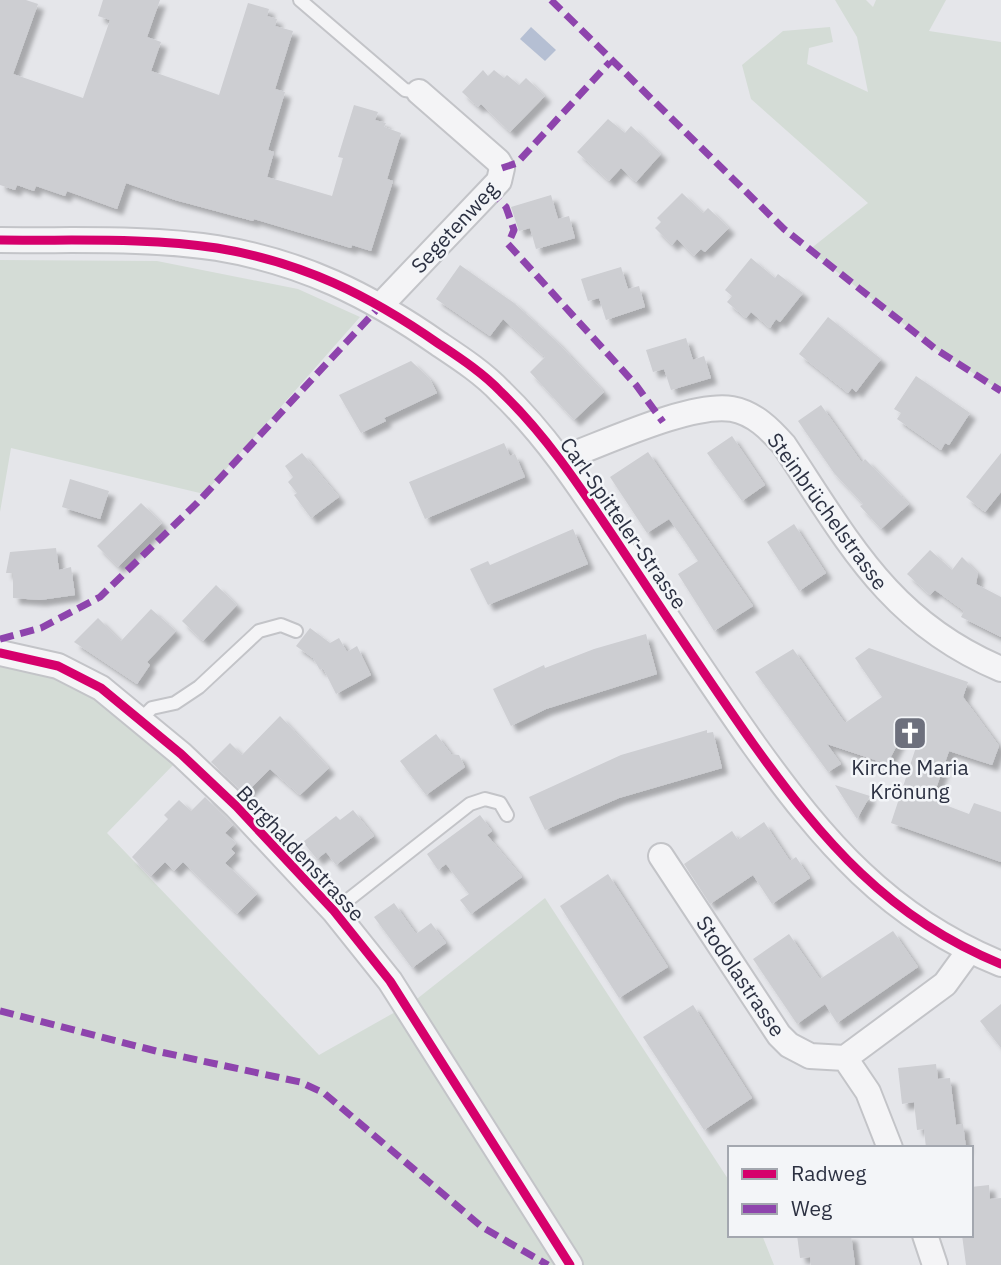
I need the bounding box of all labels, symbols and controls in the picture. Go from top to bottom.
street label: Segetenweg [404,175,504,279]
street label: Steinbrüchelstrasse [761,427,895,595]
street label: Carl-Spitteler-Strasse [554,431,694,615]
church icon: Kirche Maria Krönung [891,714,929,752]
place label: Kirche Maria Krönung [851,753,969,805]
street label: Berghaldenstrasse [231,779,371,927]
street label: Stodolastrasse [690,910,792,1042]
legend [728,1146,973,1237]
text: Radweg [791,1159,866,1187]
text: Weg [791,1194,832,1222]

